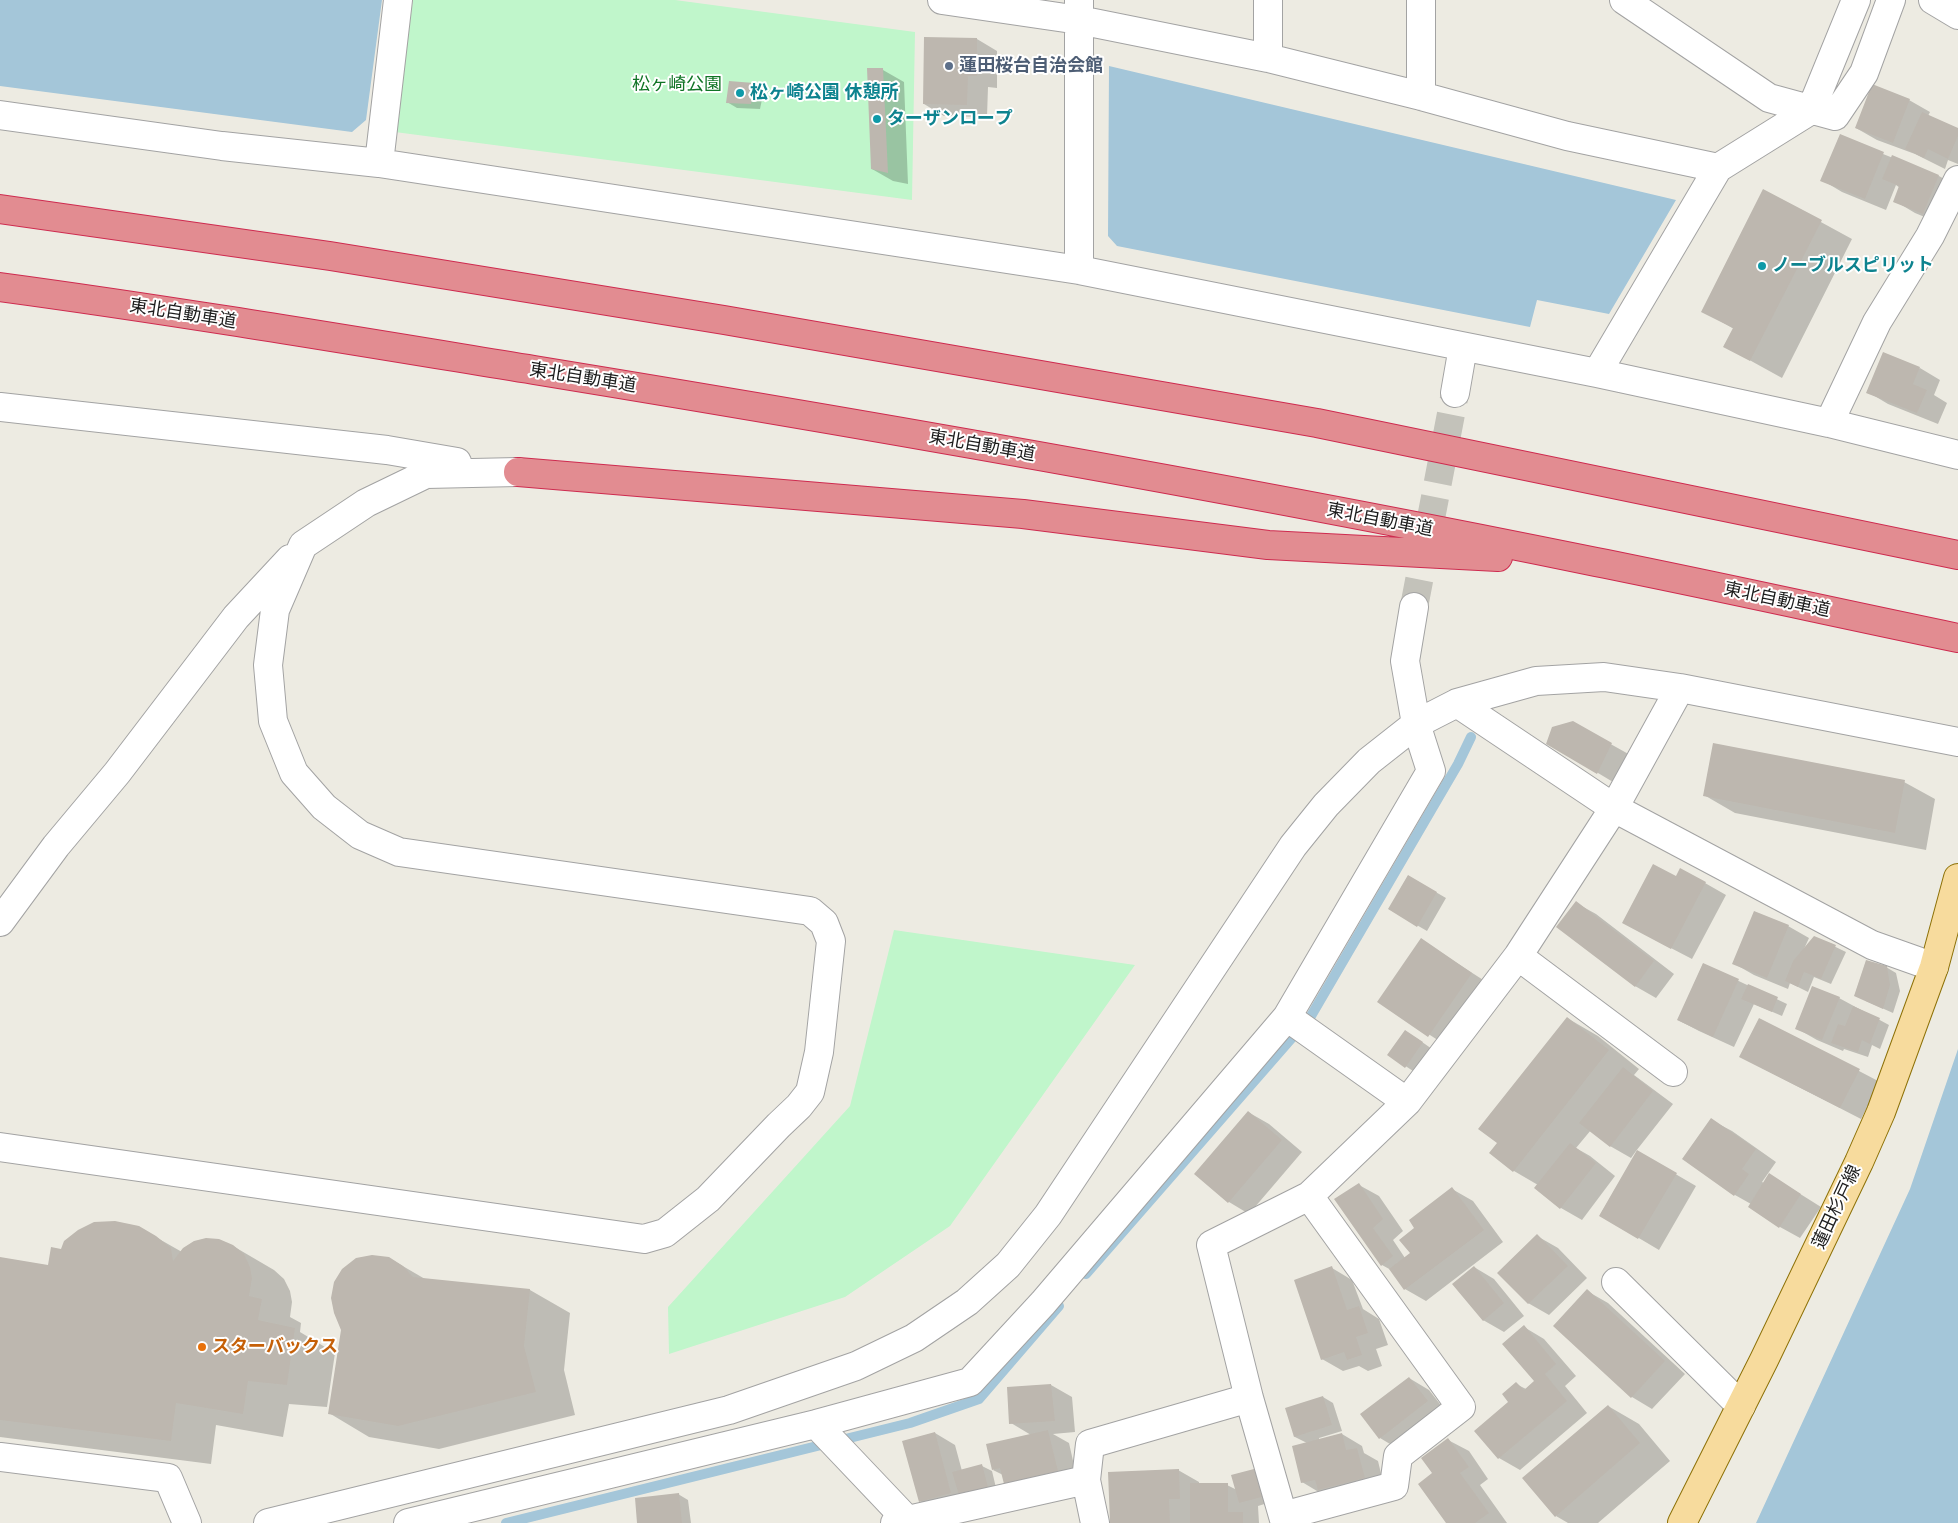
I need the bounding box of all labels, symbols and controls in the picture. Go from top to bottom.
place label: 蓮田桜台自治会館 [959,55,1103,77]
marker: 蓮田桜台自治会館 [943,60,955,72]
park label: 松ヶ崎公園 [632,74,722,96]
place label: 松ヶ崎公園 休憩所 [750,82,899,104]
marker: 松ヶ崎公園 休憩所 [734,87,746,99]
place label: ターザンロープ [887,108,1013,130]
marker: ターザンロープ [871,113,883,125]
place label: ノーブルスピリット [1772,255,1934,277]
marker: ノーブルスピリット [1756,260,1768,272]
street label: 東北自動車道 [128,295,238,333]
street label: 東北自動車道 [528,359,638,397]
street label: 東北自動車道 [927,426,1037,466]
street label: 東北自動車道 [1325,499,1435,541]
street label: 東北自動車道 [1722,578,1832,622]
street label: 蓮田杉戸線 [1808,1162,1866,1252]
place label: スターバックス [212,1336,338,1358]
marker: スターバックス [196,1341,208,1353]

